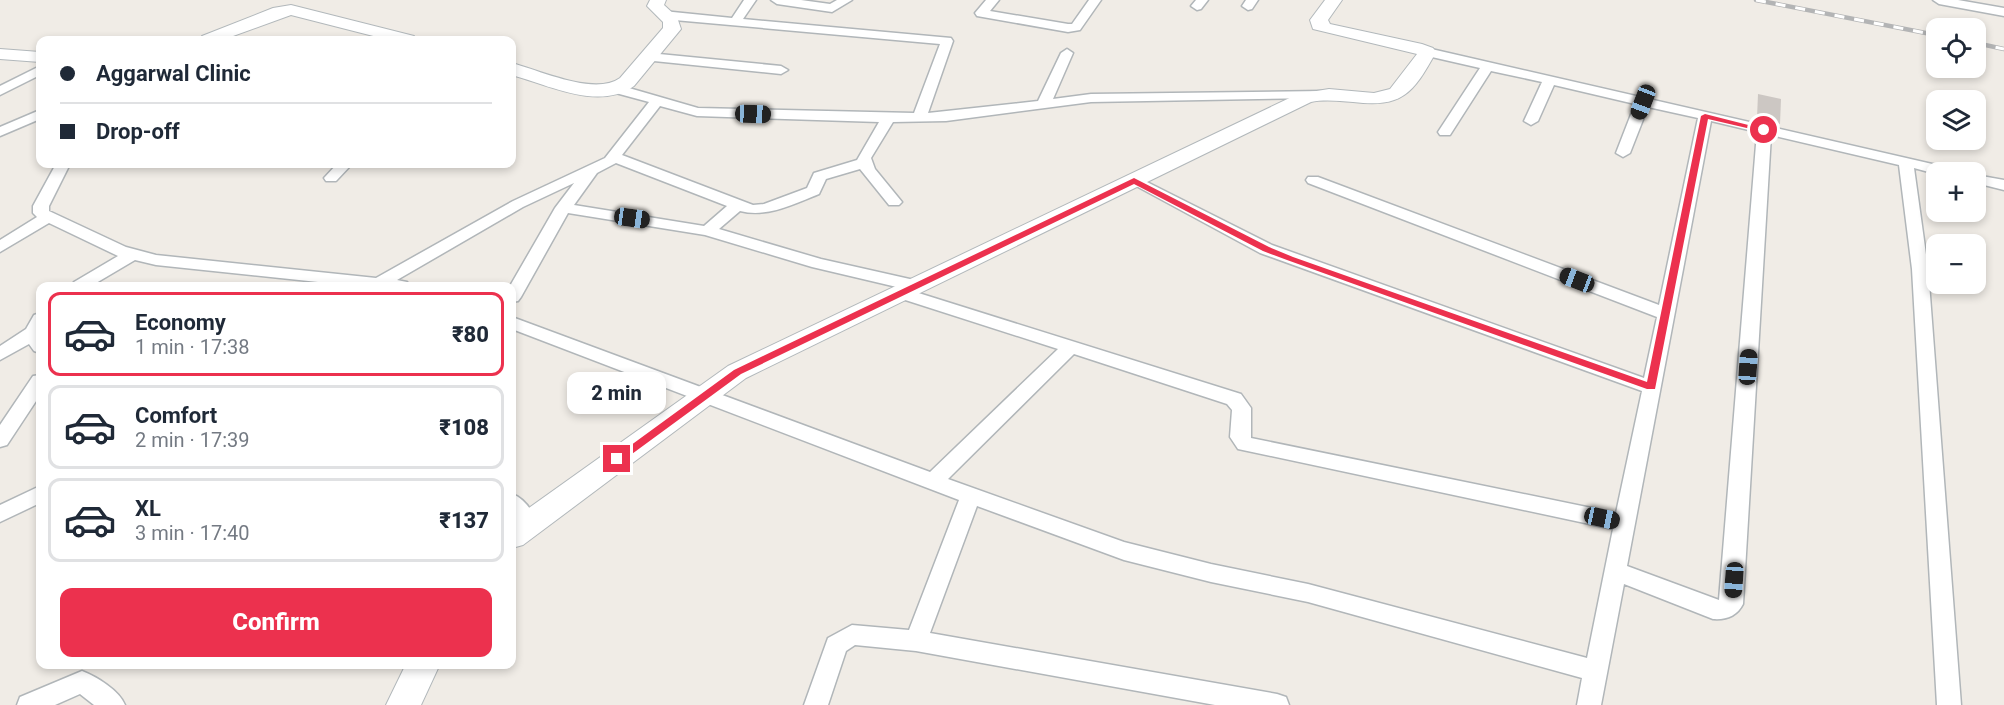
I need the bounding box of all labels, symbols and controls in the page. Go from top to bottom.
map controls [1926,18,1986,294]
button: locate [1926,18,1986,78]
text: Aggarwal Clinic [96,61,251,86]
car [1628,82,1658,122]
button: layers [1926,90,1986,150]
car [735,104,771,124]
route start [1750,116,1777,143]
text: Drop-off [96,119,180,144]
button: + [1926,162,1986,222]
car [613,207,651,229]
button: − [1926,234,1986,294]
car [1557,265,1597,295]
icon: car [63,307,117,361]
text: Economy [135,310,226,335]
text: ₹80 [452,322,489,347]
text: 1 min · 17:38 [135,335,250,359]
car [1738,348,1758,386]
callout: 2 min [568,372,666,414]
text: 2 min [591,381,642,405]
icon: car [63,400,117,454]
text: Comfort [135,403,217,428]
text: ₹108 [439,415,489,440]
text: 2 min · 17:39 [135,428,250,452]
route end [603,445,630,472]
icon: car [63,493,117,547]
text: XL [135,496,161,521]
car [1583,505,1621,531]
text: ₹137 [439,508,489,533]
text: 3 min · 17:40 [135,521,250,545]
car [1724,561,1744,599]
button: Confirm [60,588,492,657]

